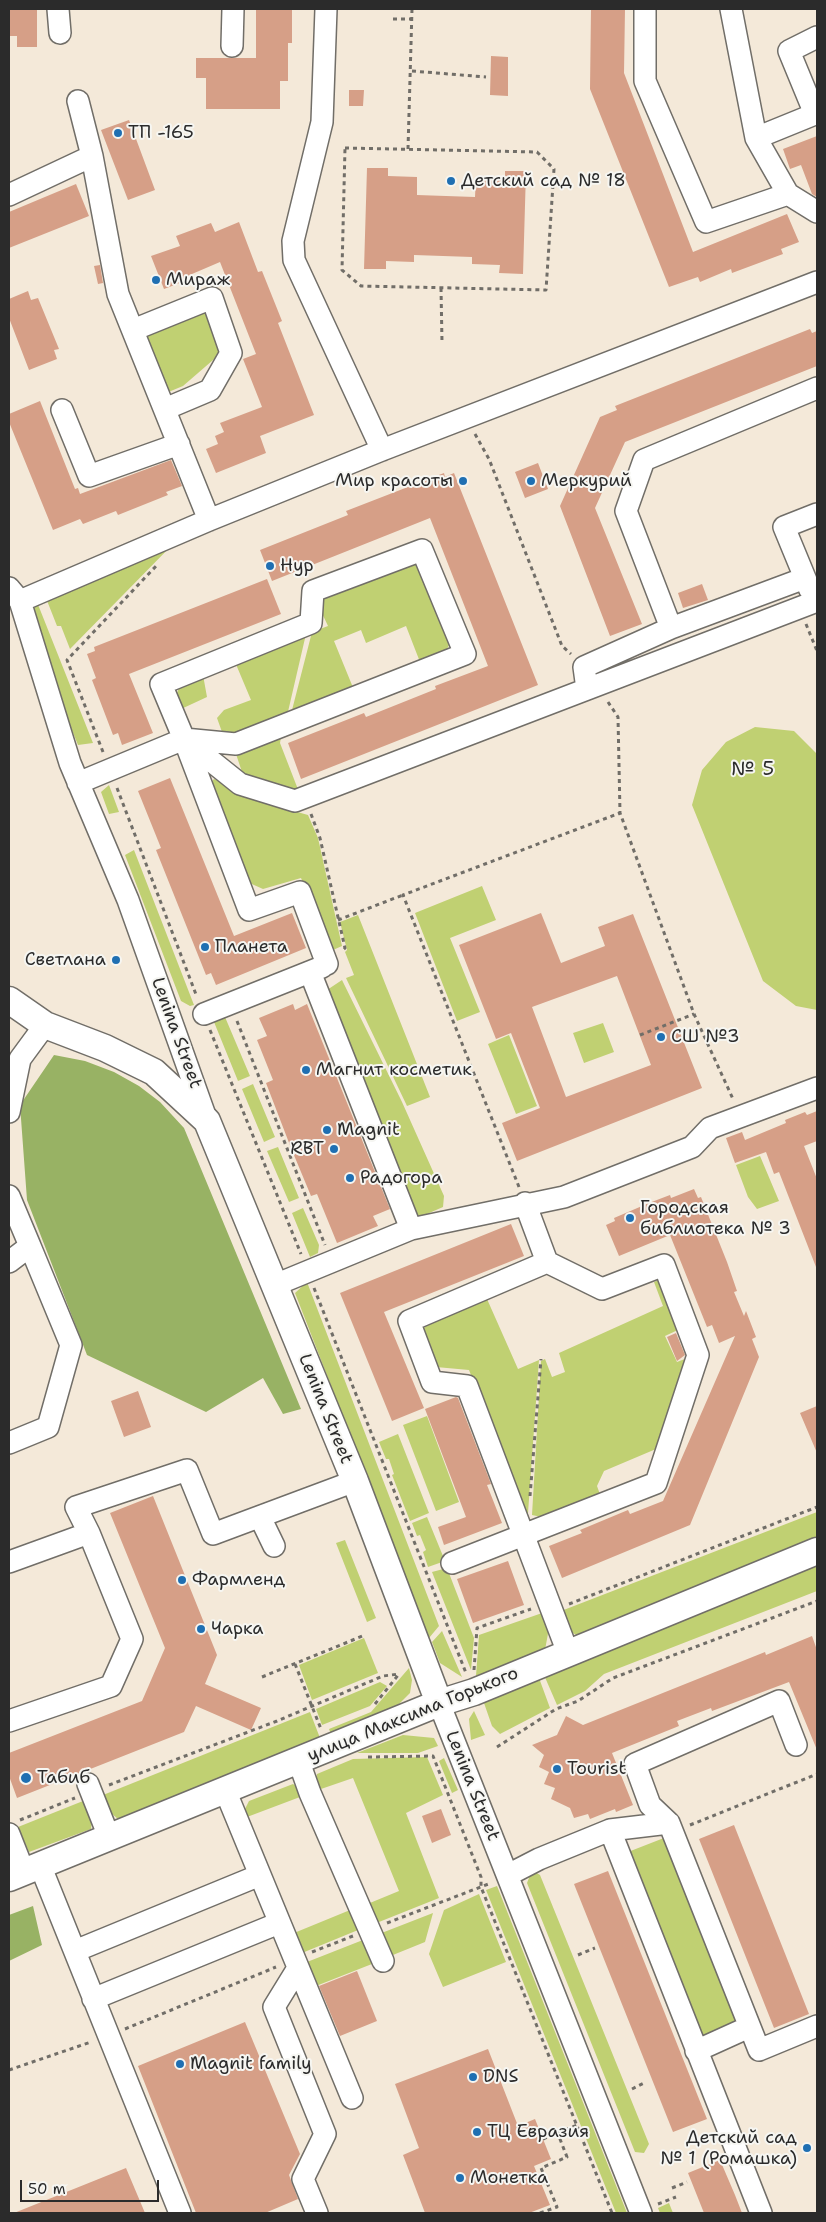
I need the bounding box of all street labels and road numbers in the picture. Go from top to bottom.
street label: Lenina Street [146,975,206,1091]
street label: Lenina Street [293,1351,357,1467]
street label: улица Максима Горького [304,1663,522,1767]
street label: Lenina Street [440,1728,504,1844]

